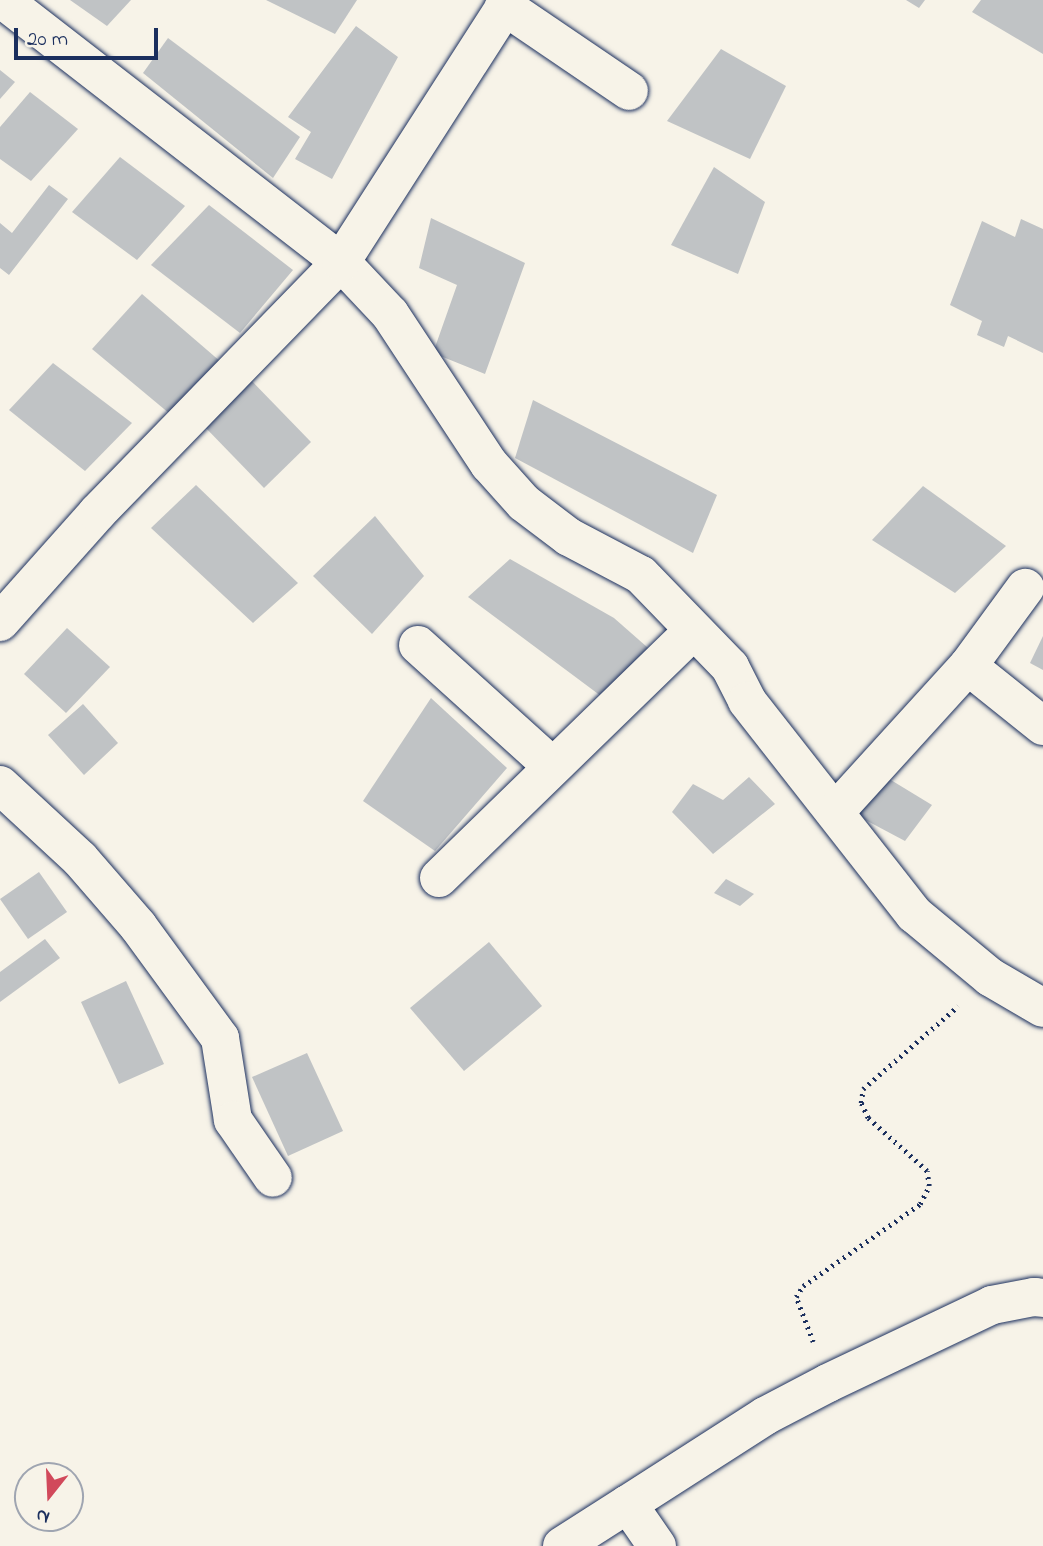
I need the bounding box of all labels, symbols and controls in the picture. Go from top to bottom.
scale bar [18,14,161,58]
text: 20 m [27,25,68,55]
north arrow [14,1462,84,1532]
text: N [33,1501,53,1530]

